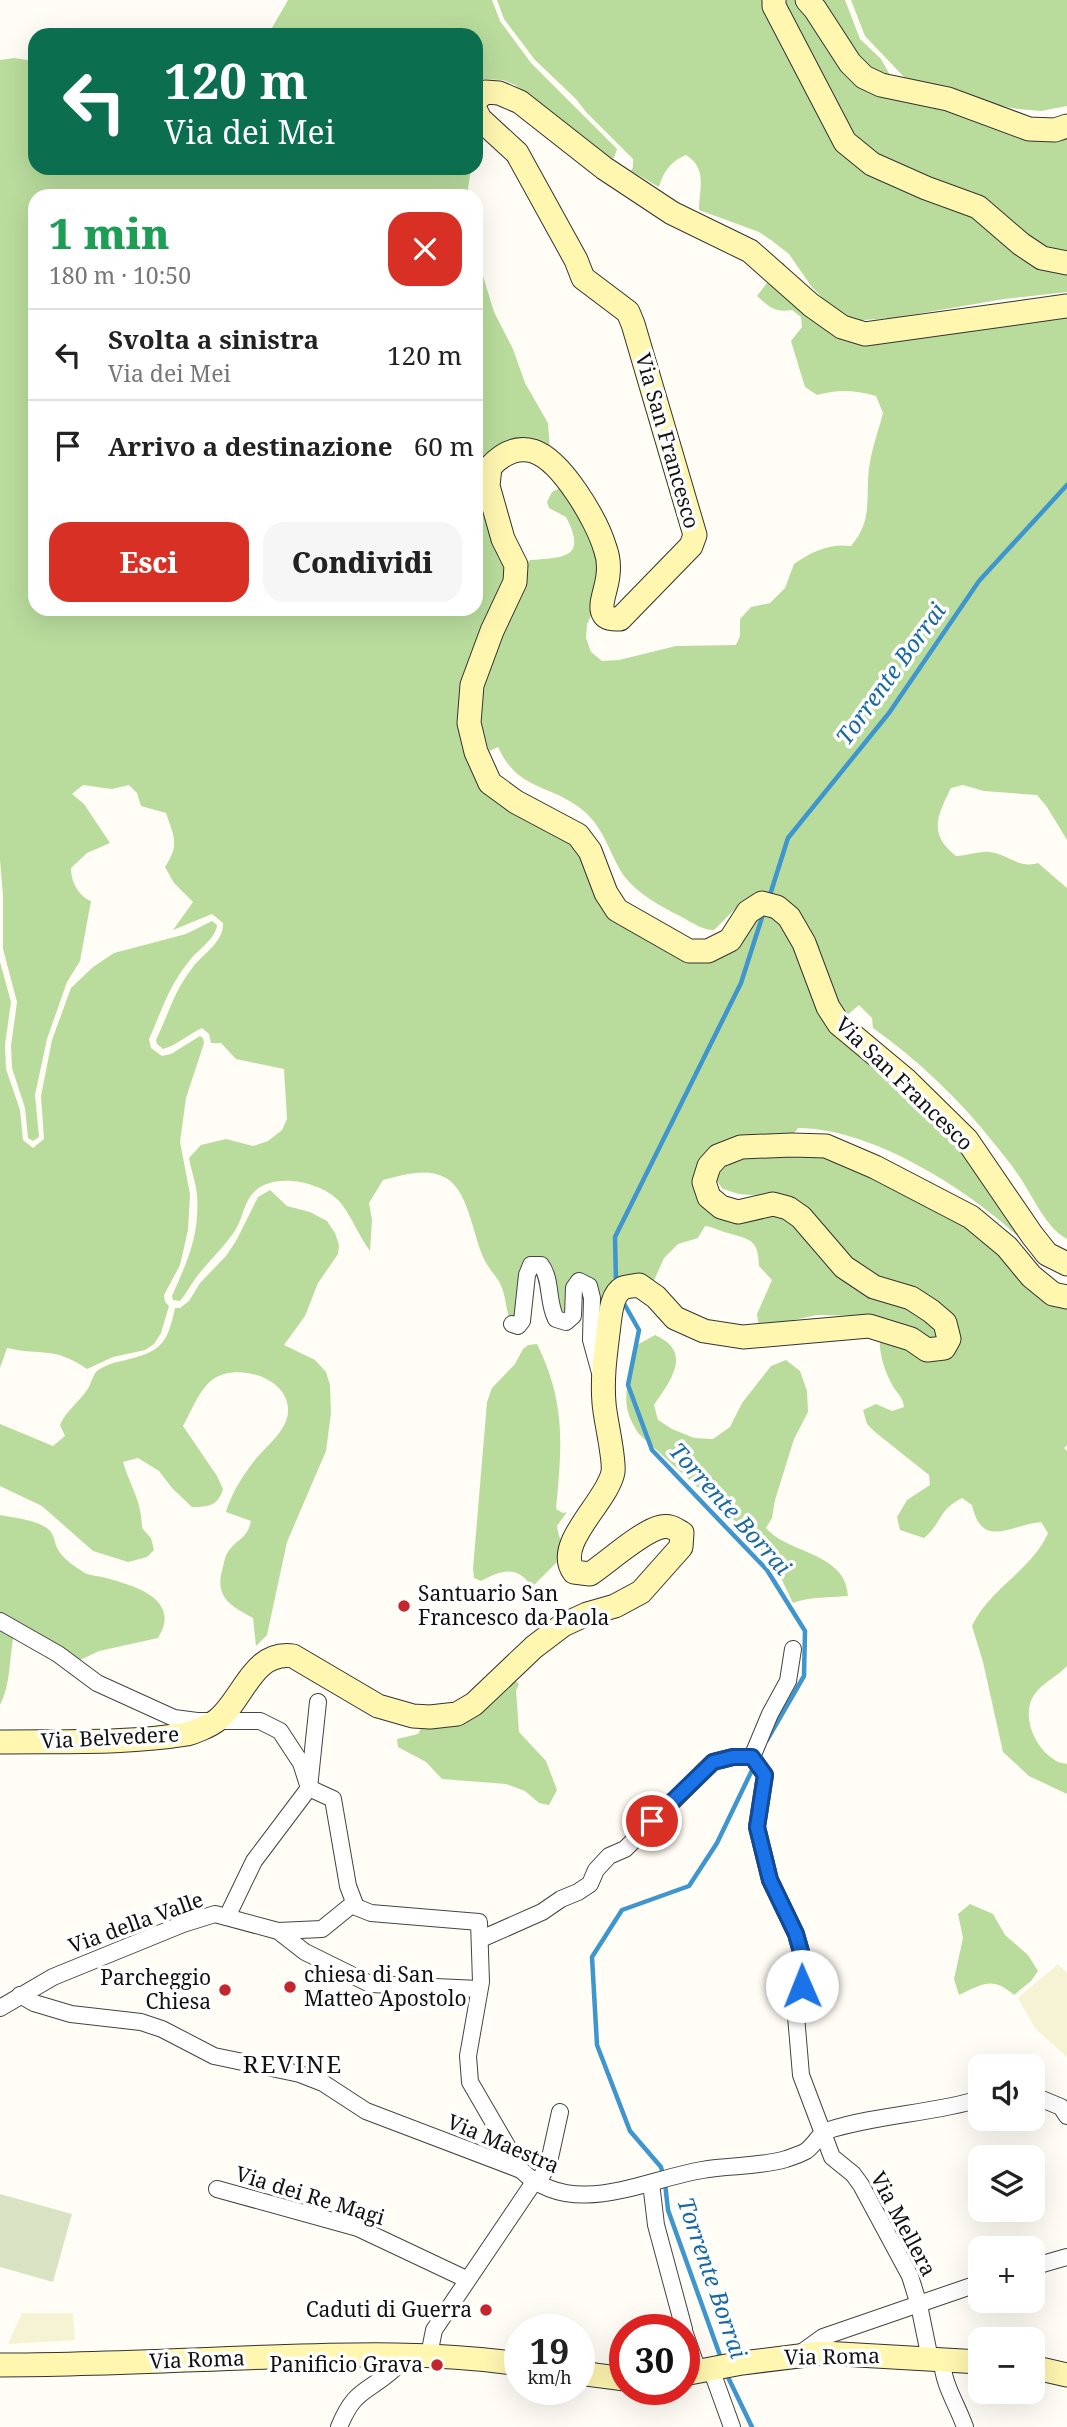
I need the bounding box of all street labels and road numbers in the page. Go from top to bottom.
street label: Via San Francesco [630,350,706,532]
street label: Via San Francesco [830,1010,980,1156]
street label: Via Belvedere [40,1719,180,1755]
street label: Via della Valle [64,1885,207,1959]
street label: Via Maestra [443,2107,564,2179]
street label: Via dei Re Magi [232,2159,389,2231]
street label: Via Mellera [865,2166,943,2281]
street label: Via Roma [784,2341,880,2371]
street label: Via Roma [149,2343,245,2375]

